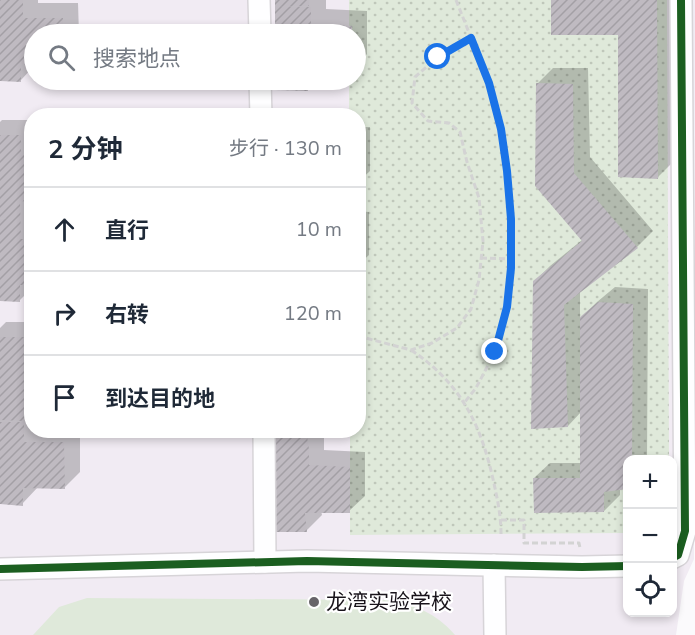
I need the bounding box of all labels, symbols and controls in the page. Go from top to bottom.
search box [24,24,366,90]
icon: search [45,41,78,74]
route start [424,43,450,69]
text: 搜索地点 [93,44,181,74]
text: 2 分钟 [48,132,123,167]
text: 步行 · 130 m [229,135,342,162]
icon: ahead [48,213,81,246]
text: 直行 [105,216,149,246]
text: 10 m [296,216,342,243]
icon: right [48,297,81,330]
text: 右转 [105,300,149,330]
text: 120 m [284,300,342,327]
route end [481,338,507,364]
icon: arrive [48,381,81,414]
text: 到达目的地 [105,384,215,414]
map controls [623,455,677,617]
button: + [623,455,677,509]
button: − [623,509,677,563]
button: locate [623,563,677,617]
place label: 龙湾实验学校 [326,588,452,616]
marker: 龙湾实验学校 [307,595,321,609]

